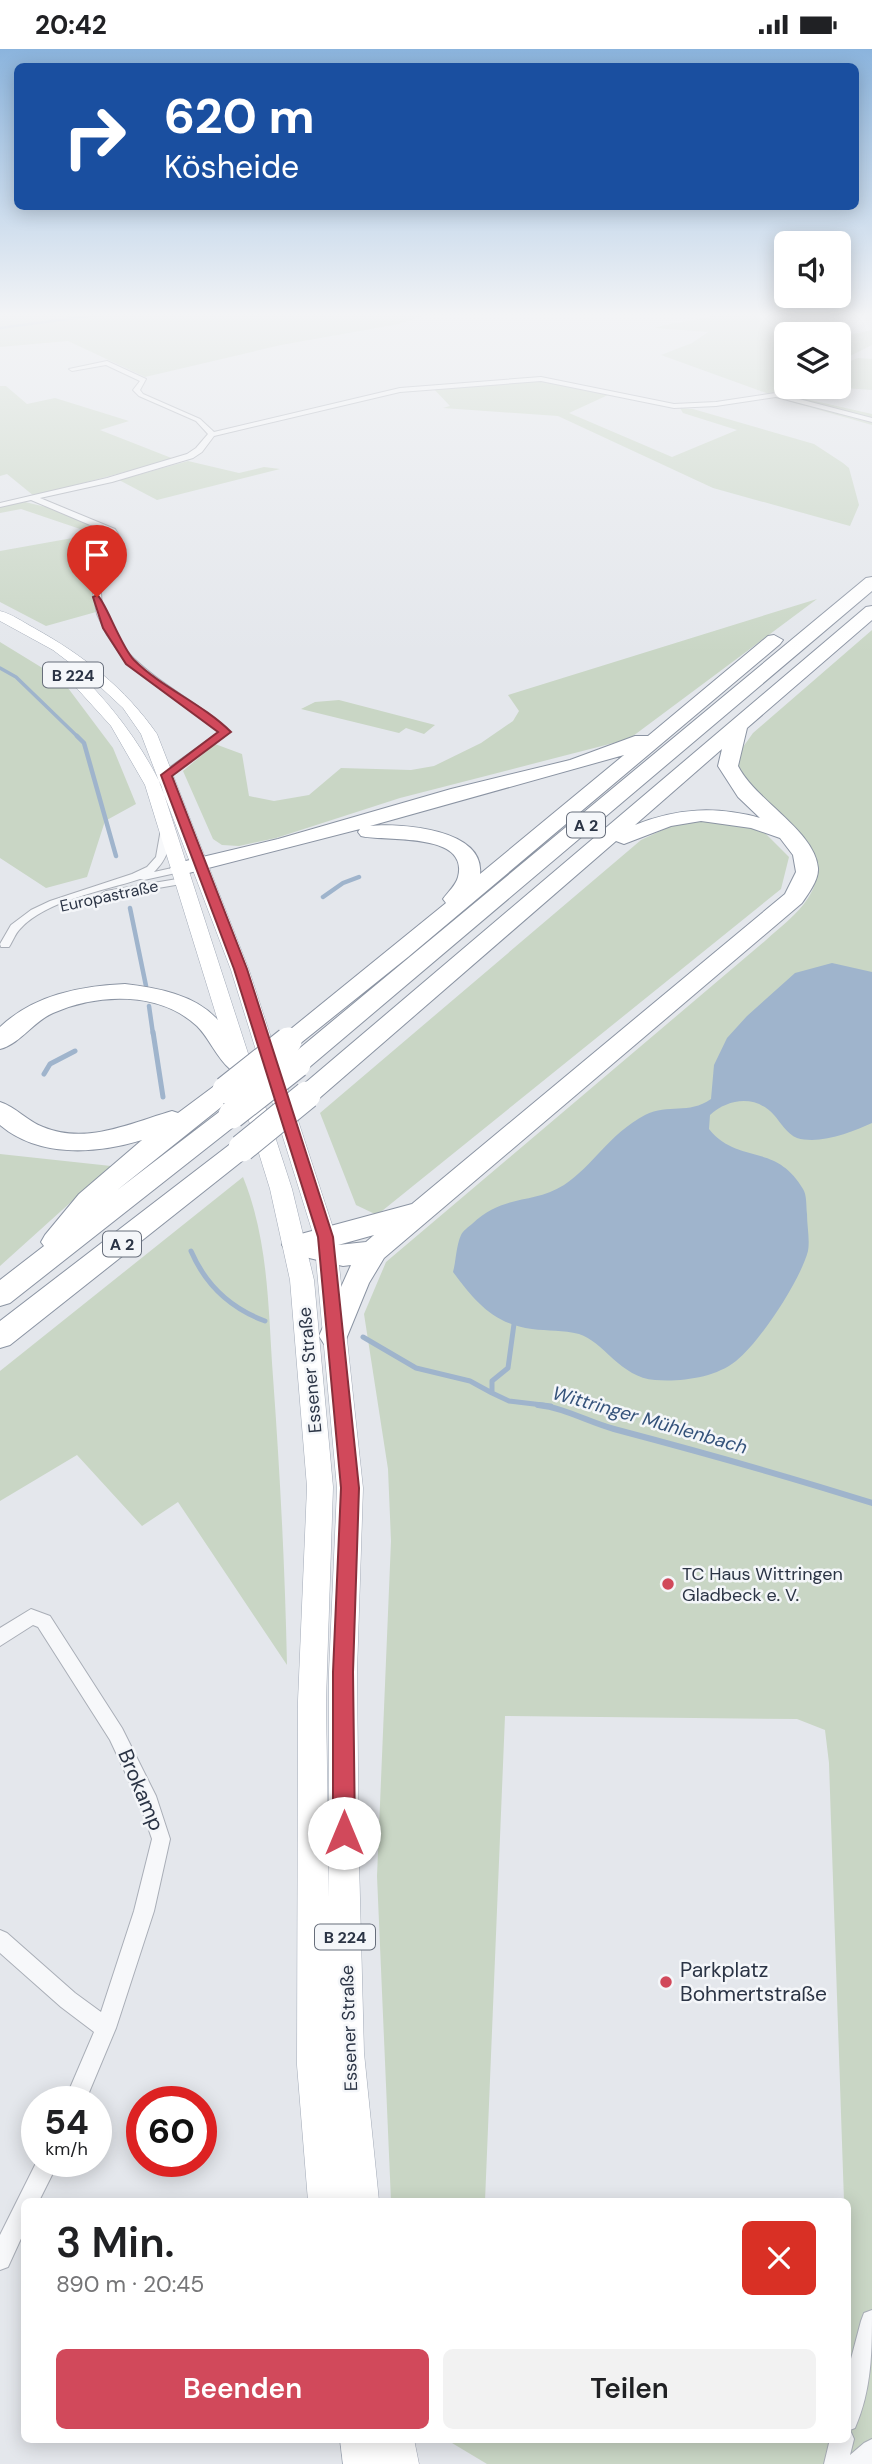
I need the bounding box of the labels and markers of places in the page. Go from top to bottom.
pin [67,525,127,597]
place label: TC Haus Wittringen Gladbeck e. V. [682,1562,843,1607]
marker: TC Haus Wittringen Gladbeck e. V. [660,1576,676,1592]
place label: Parkplatz Bohmertstraße [680,1956,827,2008]
marker: Parkplatz Bohmertstraße [658,1974,674,1990]

